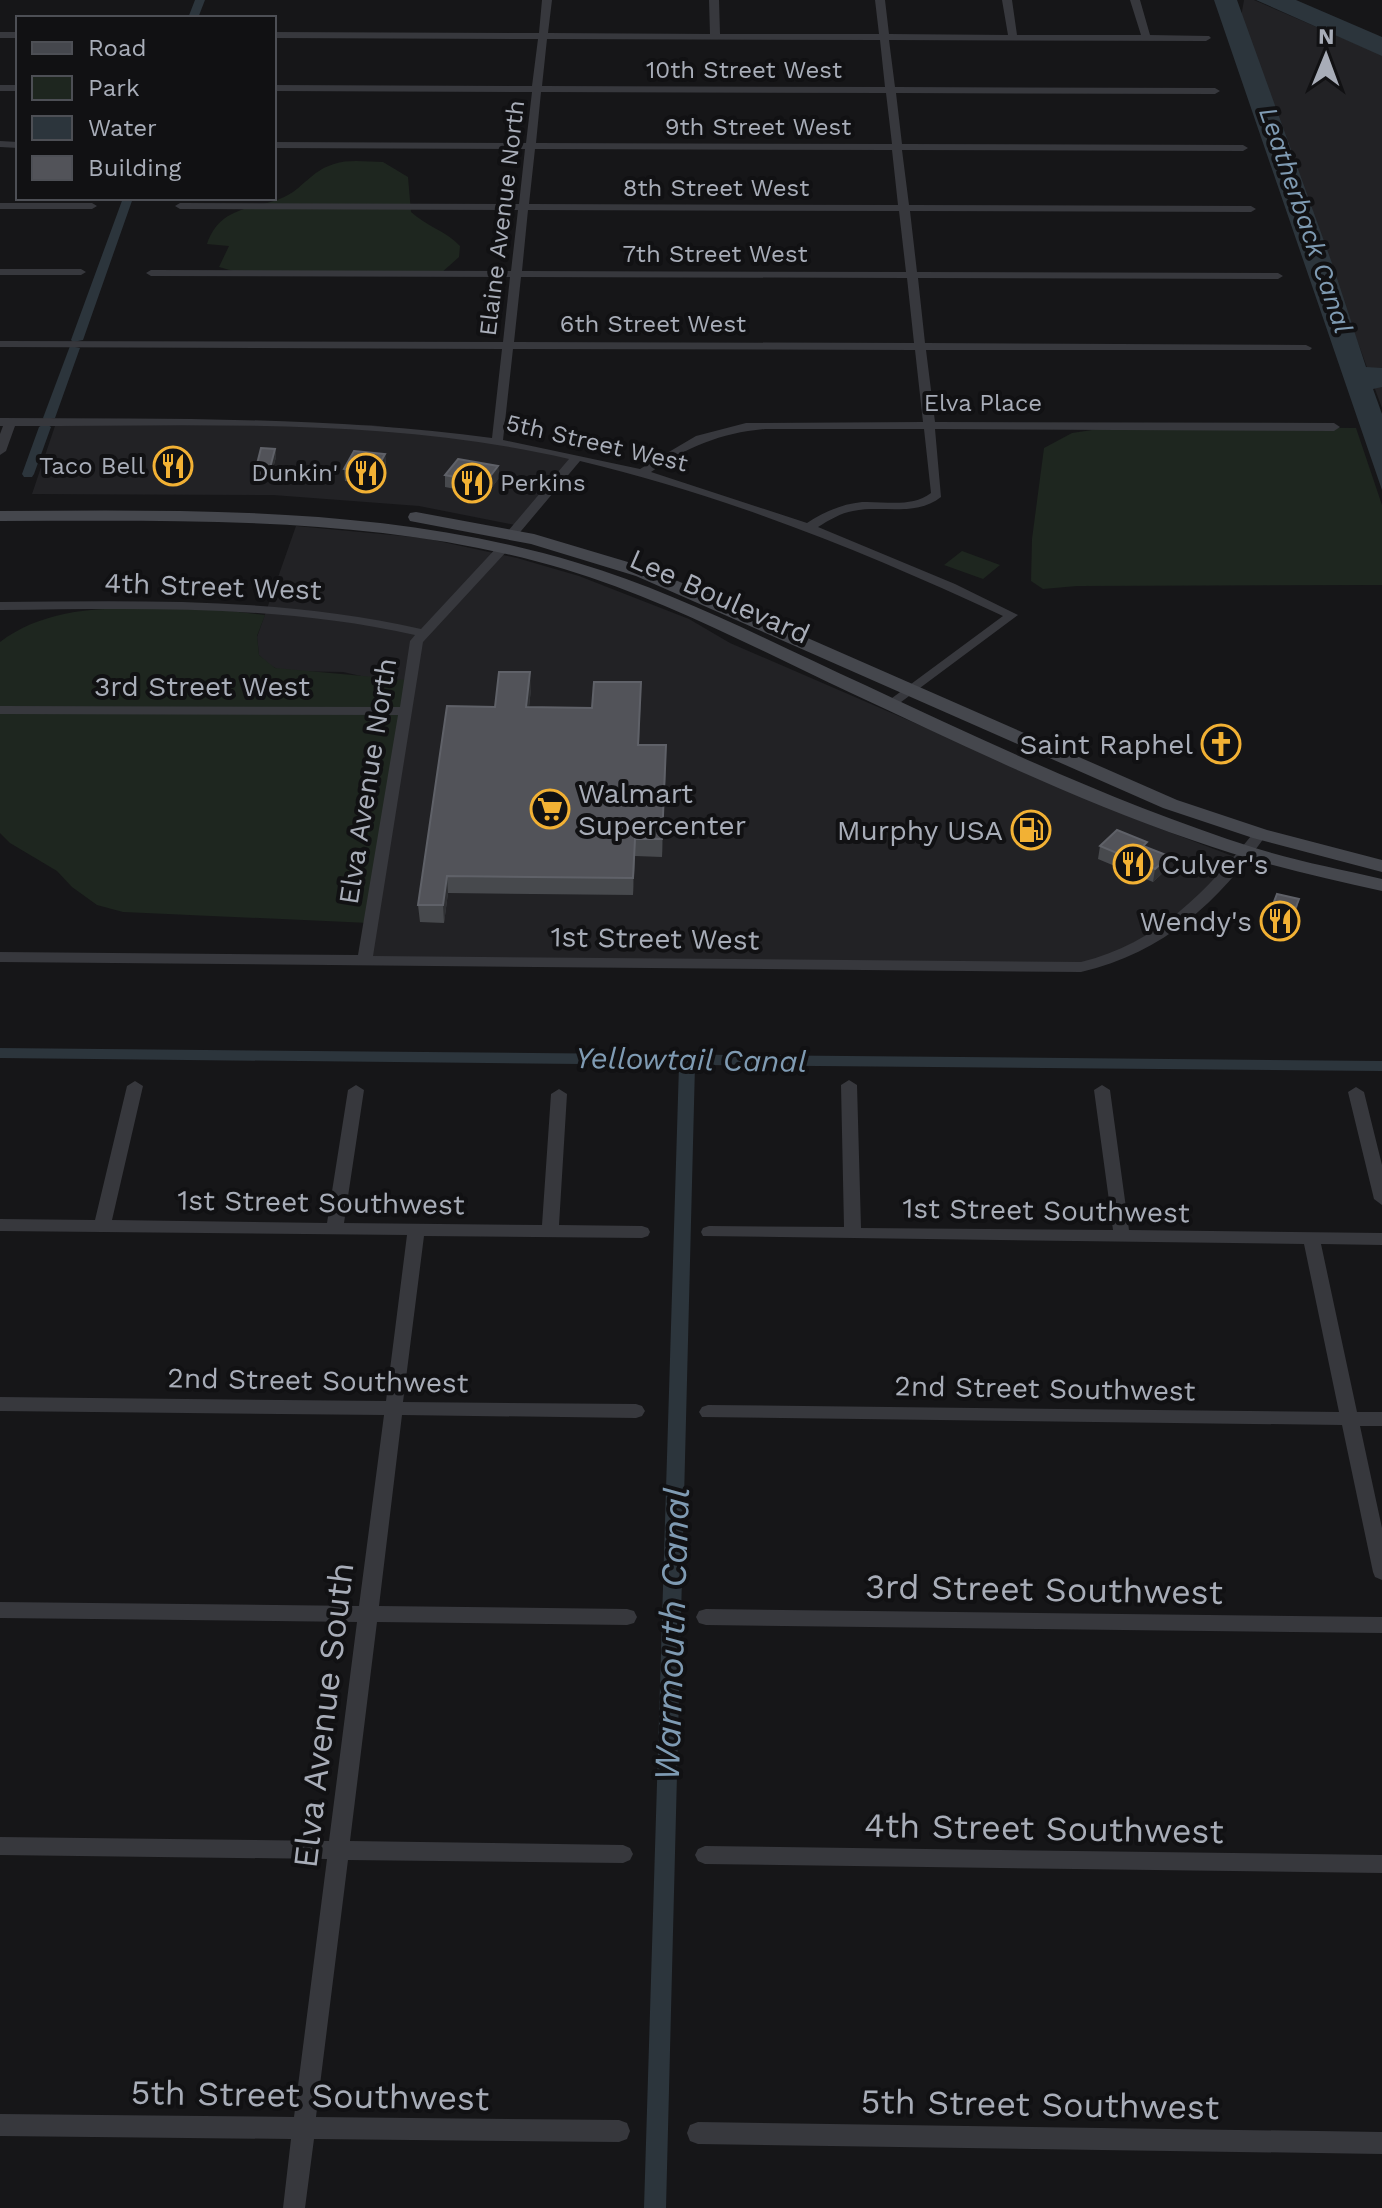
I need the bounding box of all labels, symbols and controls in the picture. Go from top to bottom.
legend [16,16,276,200]
north arrow [1286,16,1366,96]
text: N [1318,24,1335,49]
text: Road [88,34,147,62]
street label: 10th Street West [646,56,842,84]
text: Park [88,74,140,102]
street label: Elaine Avenue North [474,98,530,338]
water label: Leatherback Canal [1253,103,1359,337]
street label: 9th Street West [665,113,851,141]
text: Water [88,114,157,142]
text: Building [88,154,181,182]
street label: 8th Street West [623,174,809,202]
street label: 7th Street West [622,240,808,268]
street label: 6th Street West [560,310,746,338]
street label: Elva Place [924,389,1042,417]
street label: 5th Street West [503,408,691,478]
restaurant icon: Taco Bell [152,445,194,487]
place label: Taco Bell [39,452,146,480]
restaurant icon: Dunkin' [345,452,387,494]
place label: Dunkin' [251,459,338,487]
restaurant icon: Perkins [451,462,493,504]
place label: Perkins [500,469,586,497]
street label: Lee Boulevard [625,542,815,651]
street label: 4th Street West [104,566,322,607]
street label: Elva Avenue North [332,655,403,907]
street label: 3rd Street West [94,670,310,703]
church icon: Saint Raphel [1200,723,1242,765]
place label: Saint Raphel [1020,728,1193,761]
place label: Walmart Supercenter [578,777,746,842]
supermarket icon: Walmart Supercenter [529,788,571,830]
fuel station icon: Murphy USA [1010,809,1052,851]
place label: Murphy USA [837,814,1003,847]
restaurant icon: Culver's [1112,843,1154,885]
place label: Culver's [1161,848,1269,881]
restaurant icon: Wendy's [1259,900,1301,942]
place label: Wendy's [1140,905,1252,938]
street label: 1st Street West [550,920,760,957]
water label: Yellowtail Canal [575,1040,807,1079]
street label: 1st Street Southwest [177,1183,465,1222]
street label: 1st Street Southwest [902,1191,1190,1230]
street label: 2nd Street Southwest [167,1361,469,1400]
street label: 2nd Street Southwest [894,1369,1196,1408]
water label: Warmouth Canal [646,1486,698,1782]
street label: Elva Avenue South [284,1560,362,1870]
street label: 3rd Street Southwest [865,1566,1223,1612]
street label: 4th Street Southwest [864,1805,1224,1851]
street label: 5th Street Southwest [130,2072,490,2118]
street label: 5th Street Southwest [860,2081,1220,2127]

